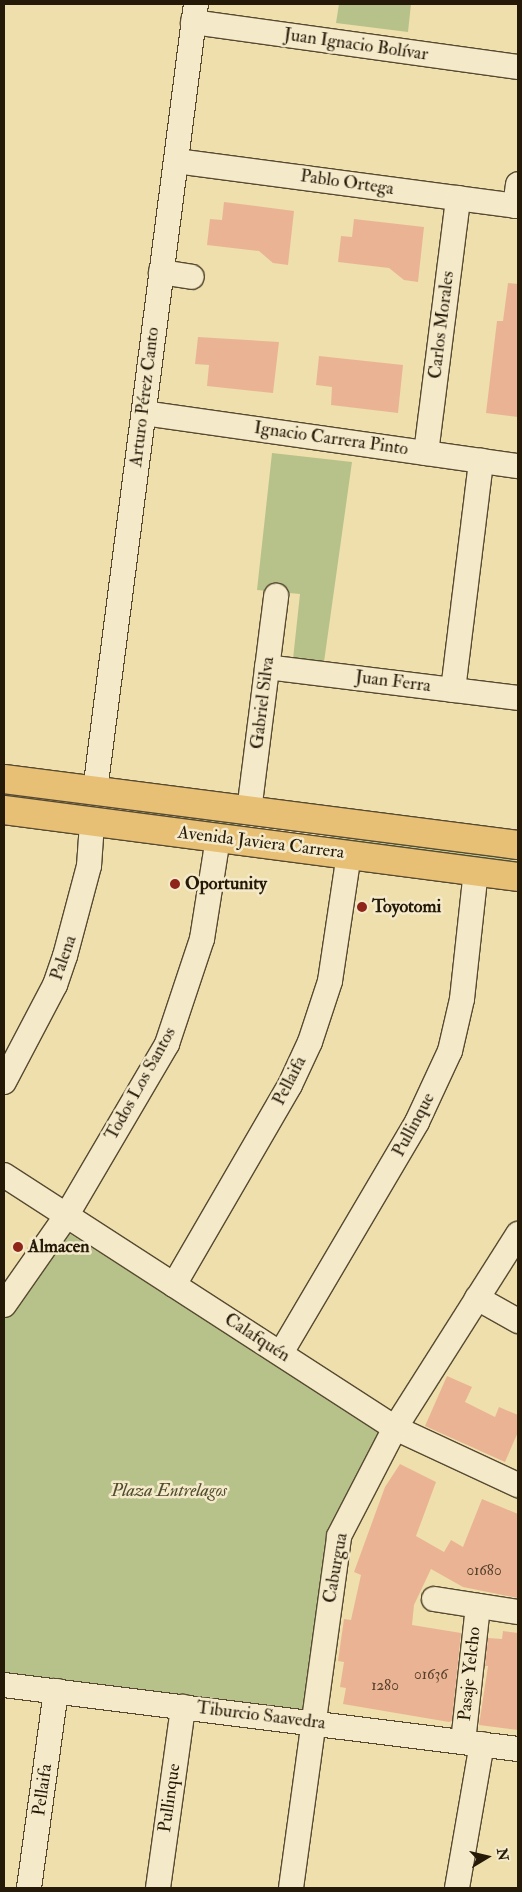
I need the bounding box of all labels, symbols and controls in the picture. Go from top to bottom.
street label: Juan Ignacio Bolívar [282,24,430,66]
street label: Pablo Ortega [299,166,395,200]
street label: Carlos Morales [425,270,459,380]
street label: Arturo Pérez Canto [126,326,164,468]
street label: Ignacio Carrera Pinto [253,417,409,461]
street label: Gabriel Silva [247,656,279,750]
street label: Juan Ferra [354,667,432,697]
street label: Avenida Javiera Carrera [177,822,345,864]
place label: Oportunity [185,873,267,895]
marker: Oportunity [169,878,181,890]
place label: Toyotomi [372,896,441,918]
marker: Toyotomi [356,901,368,913]
street label: Palena [46,933,82,983]
street label: Todos Los Santos [101,1024,181,1144]
street label: Pellaifa [269,1053,311,1109]
street label: Pullinque [388,1089,440,1161]
place label: Almacen [28,1236,89,1258]
marker: Almacen [12,1241,24,1253]
street label: Calafquén [220,1309,294,1367]
park label: Plaza Entrelagos [111,1480,227,1502]
street label: Caburgua [319,1531,353,1605]
house number: 01680 [466,1562,502,1580]
street label: Pasaje Yelcho [454,1626,486,1722]
house number: 01636 [414,1666,448,1684]
house number: 1280 [371,1677,399,1695]
street label: Tiburcio Saavedra [195,1697,327,1735]
street label: Pullinque [154,1762,186,1834]
street label: Pellaifa [29,1763,57,1817]
north arrow [462,1832,512,1882]
text: N [493,1847,512,1862]

